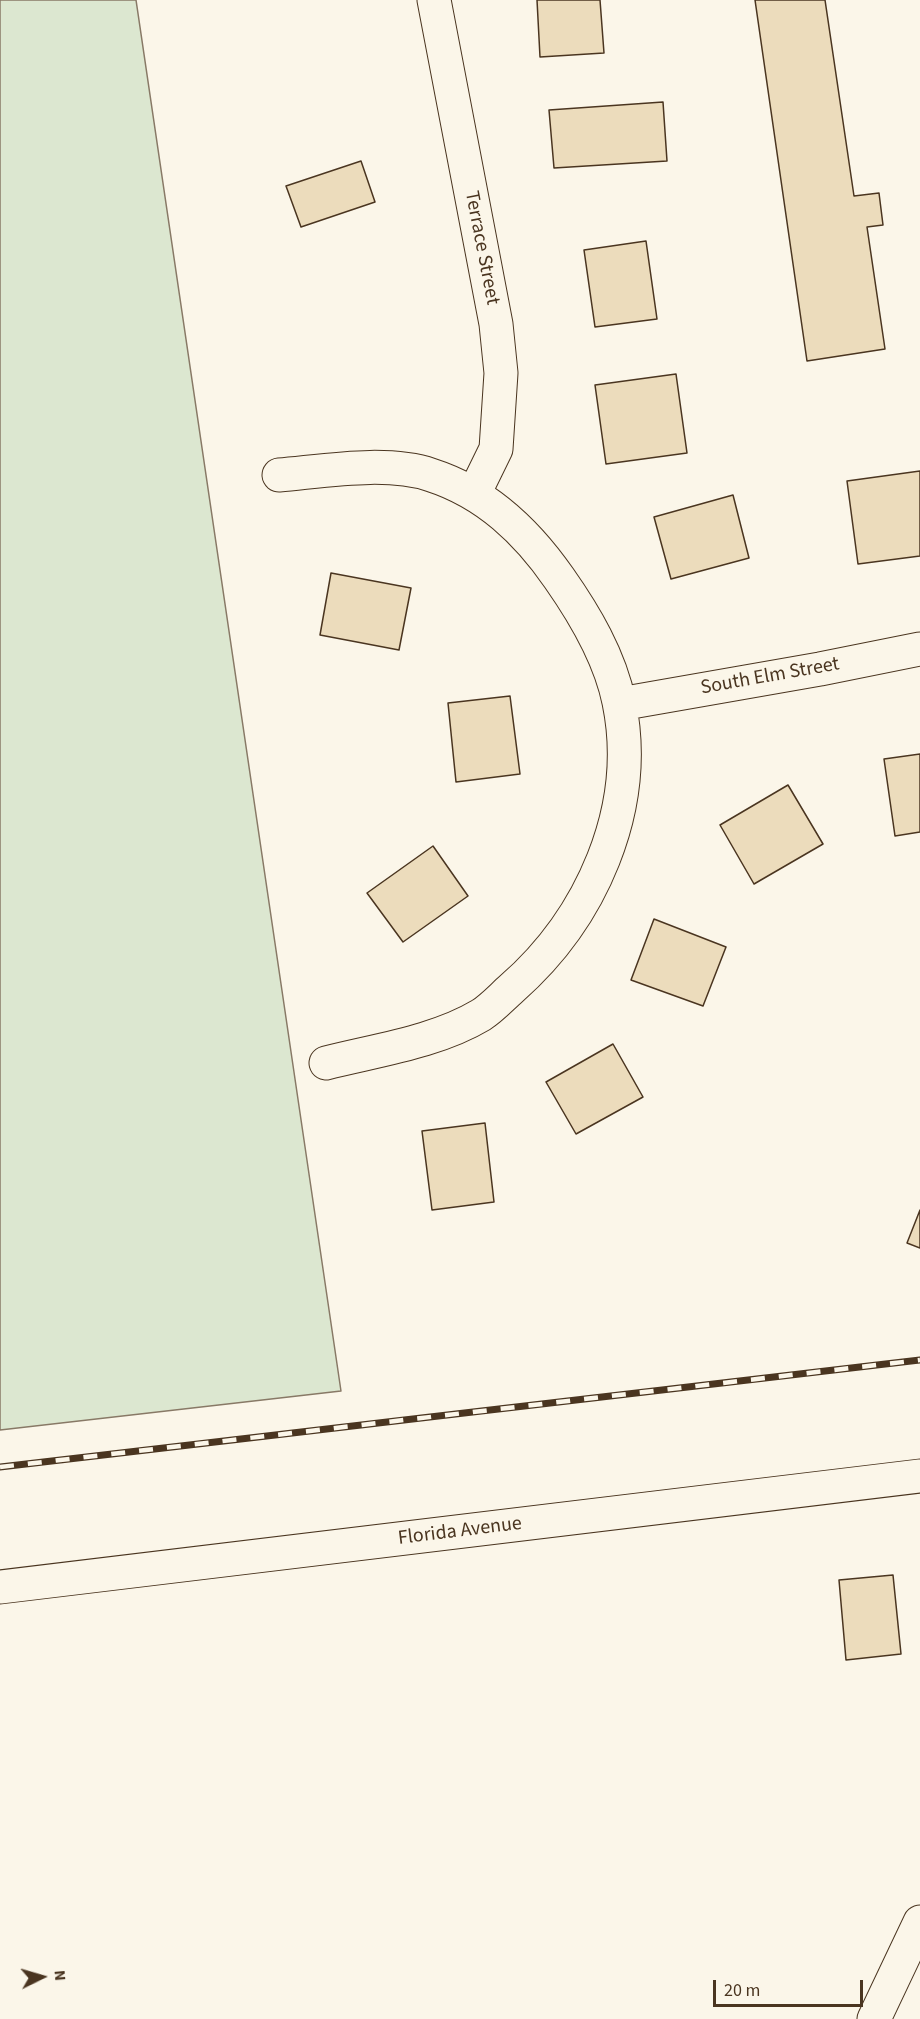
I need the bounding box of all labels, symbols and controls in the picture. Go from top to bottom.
street label: Terrace Street [458,189,504,307]
street label: South Elm Street [699,653,841,701]
street label: Florida Avenue [397,1513,523,1551]
north arrow [12,1947,72,2007]
scale bar [716,1968,866,2006]
text: N [49,1969,71,1982]
text: 20 m [724,1978,760,2003]

